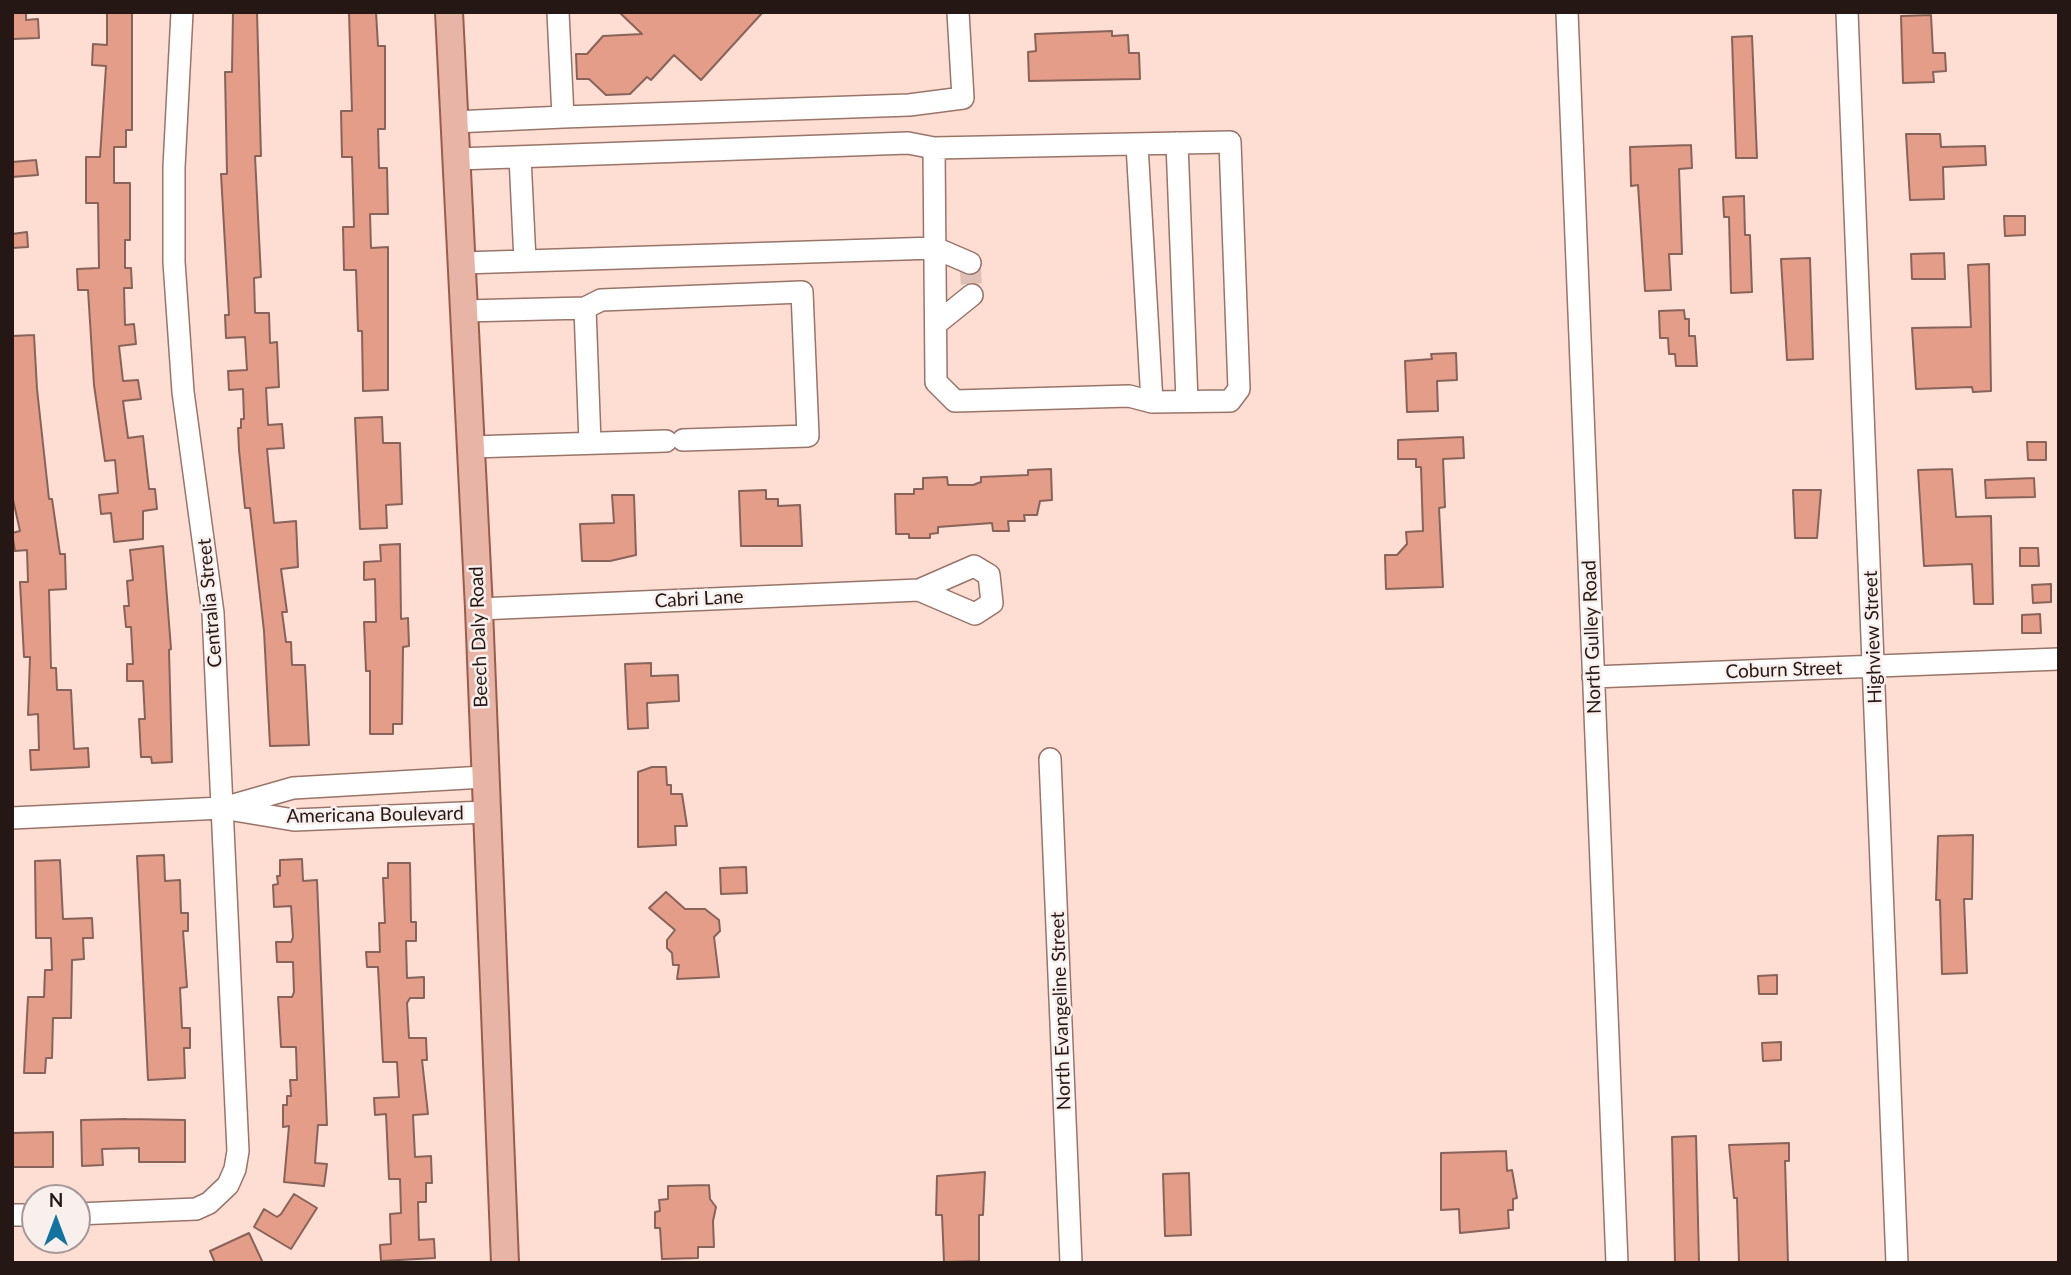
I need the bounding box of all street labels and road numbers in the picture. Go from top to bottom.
street label: Centralia Street [193,538,227,668]
street label: North Gulley Road [1578,560,1606,714]
street label: Beech Daly Road [465,566,493,708]
street label: Highview Street [1859,570,1887,704]
street label: Cabri Lane [654,585,744,613]
street label: Coburn Street [1725,657,1843,683]
street label: Americana Boulevard [286,802,464,828]
street label: North Evangeline Street [1046,911,1076,1111]

